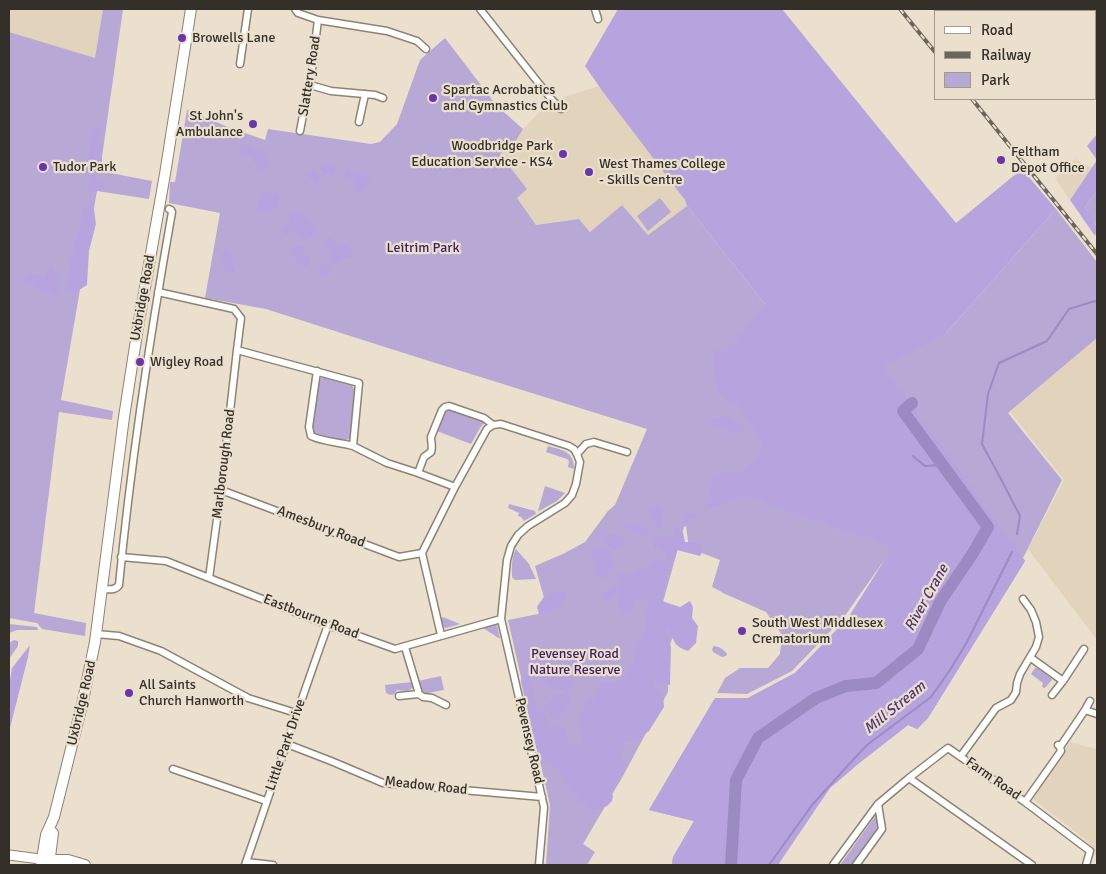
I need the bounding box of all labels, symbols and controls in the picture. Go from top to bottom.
legend [934,10,1096,100]
text: Road [981,21,1013,39]
place label: Browells Lane [192,30,275,46]
marker: Browells Lane [176,32,188,44]
street label: Slattery Road [295,35,325,117]
text: Railway [981,46,1031,64]
text: Park [981,71,1010,89]
place label: Spartac Acrobatics and Gymnastics Club [443,82,568,114]
marker: Spartac Acrobatics and Gymnastics Club [427,92,439,104]
place label: St John's Ambulance [176,108,243,140]
marker: St John's Ambulance [247,118,259,130]
place label: Woodbridge Park Education Service - KS4 [411,138,553,170]
place label: Feltham Depot Office [1011,144,1085,176]
marker: Woodbridge Park Education Service - KS4 [557,148,569,160]
marker: Feltham Depot Office [995,154,1007,166]
place label: West Thames College - Skills Centre [599,156,725,188]
place label: Tudor Park [53,159,116,175]
marker: Tudor Park [37,161,49,173]
marker: West Thames College - Skills Centre [583,166,595,178]
park label: Leitrim Park [387,240,459,256]
street label: Uxbridge Road [127,254,159,342]
place label: Wigley Road [150,354,223,370]
marker: Wigley Road [134,356,146,368]
street label: Marlborough Road [209,408,239,520]
street label: Amesbury Road [275,502,367,552]
water label: River Crane [901,561,953,635]
street label: Eastbourne Road [261,591,361,643]
place label: South West Middlesex Crematorium [752,615,883,648]
marker: South West Middlesex Crematorium [736,625,748,637]
park label: Pevensey Road Nature Reserve [529,646,621,679]
street label: Uxbridge Road [64,659,100,747]
place label: All Saints Church Hanworth [139,677,244,710]
water label: Mill Stream [861,678,929,738]
marker: All Saints Church Hanworth [123,687,135,699]
street label: Pevensey Road [511,696,547,786]
street label: Little Park Drive [262,697,310,793]
street label: Farm Road [962,754,1024,804]
street label: Meadow Road [384,773,468,799]

